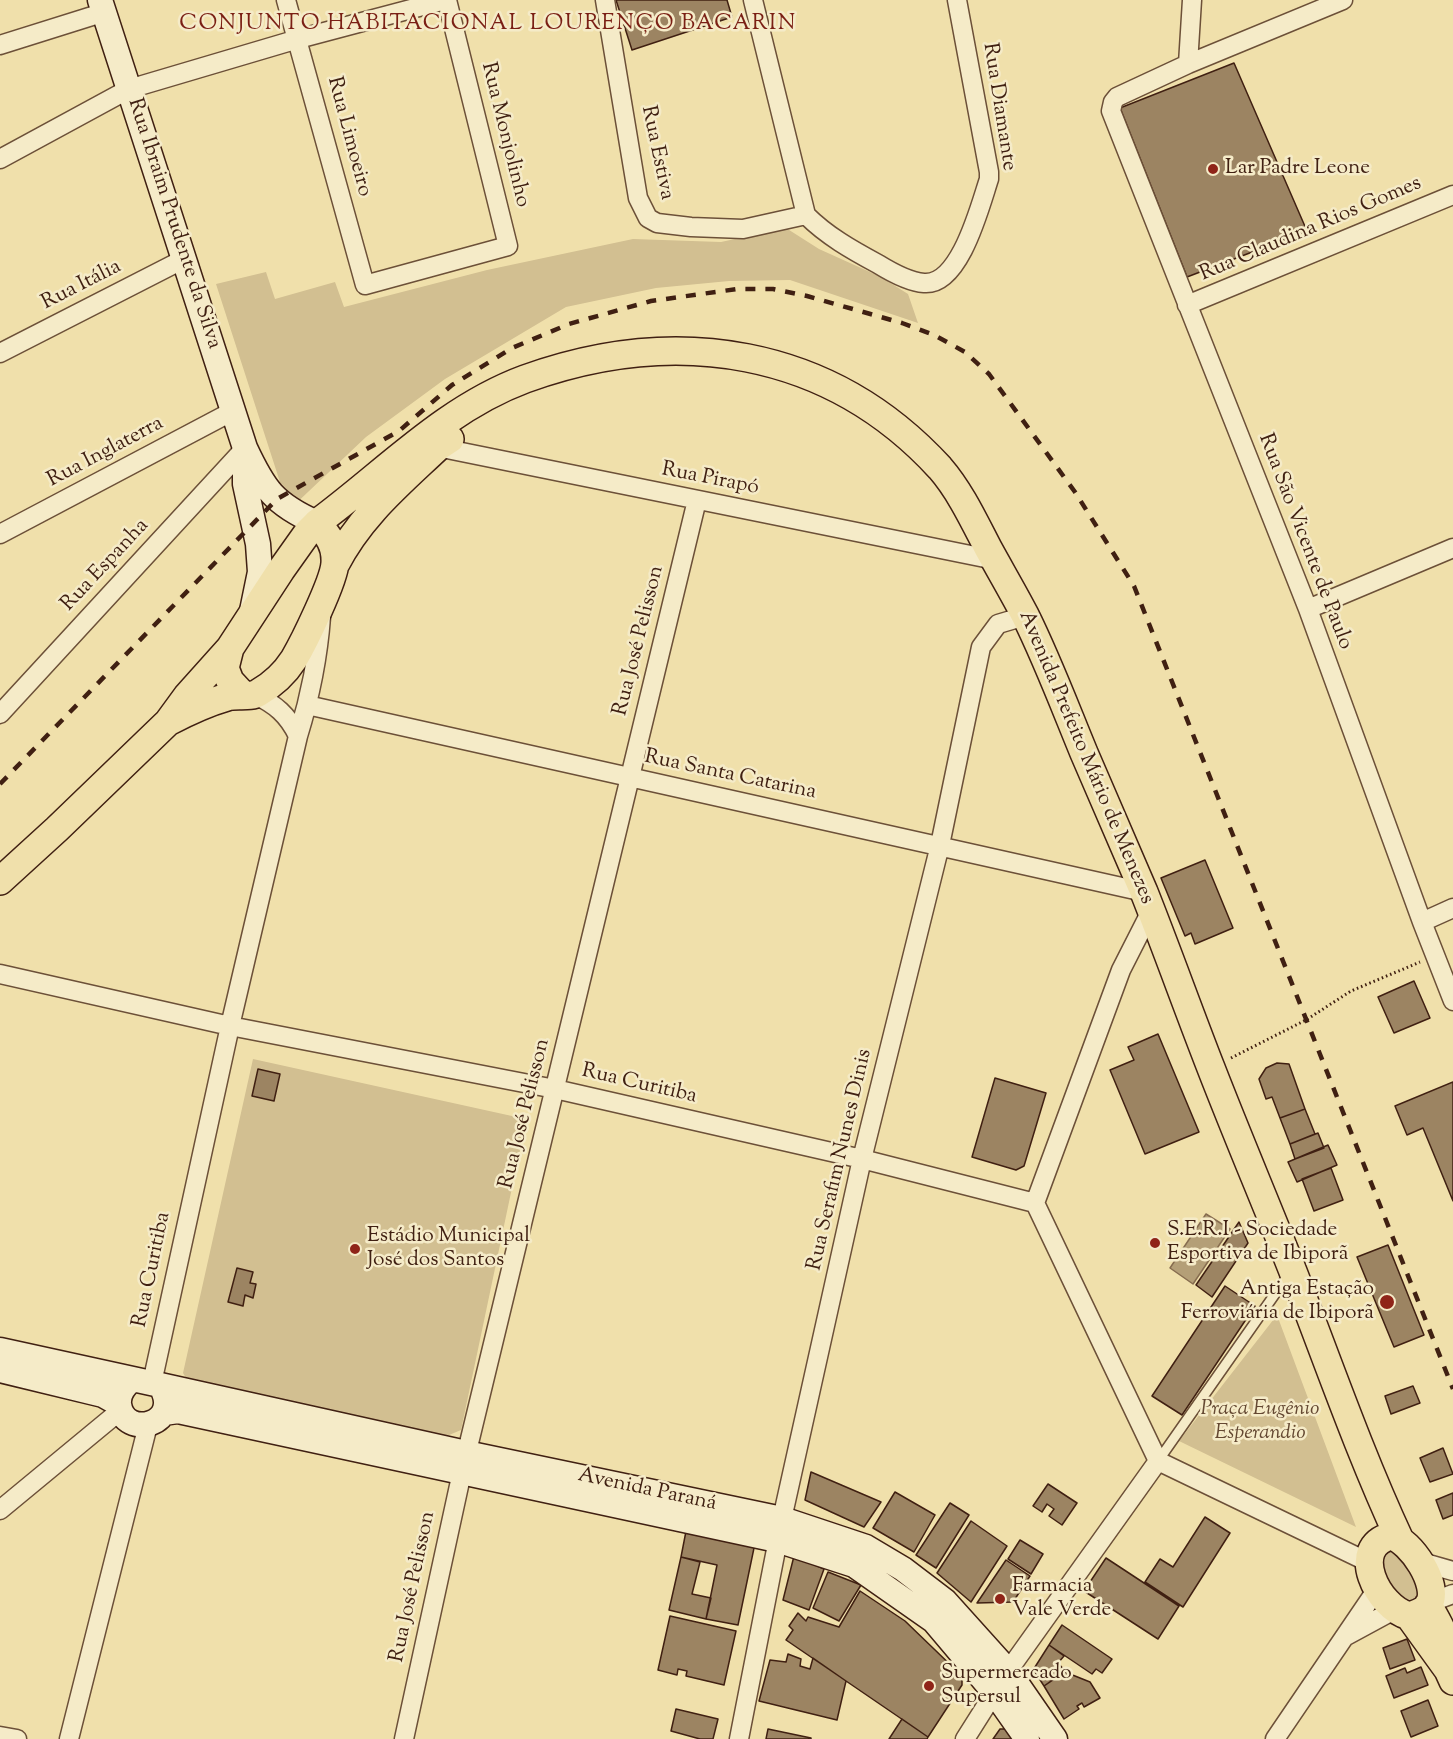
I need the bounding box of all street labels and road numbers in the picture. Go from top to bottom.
street label: Rua Diamante [975,41,1021,173]
street label: Rua Monjolinho [474,60,534,210]
street label: Rua Limoeiro [320,74,376,200]
street label: Rua Ibraim Prudente da Silva [121,95,225,353]
street label: Rua Estiva [634,104,678,202]
street label: Rua Claudina Rios Gomes [1196,172,1426,288]
street label: Rua Itália [38,255,126,317]
street label: Rua Inglaterra [44,412,168,494]
street label: Rua São Vicente de Paulo [1251,431,1357,653]
street label: Rua Pirapó [659,458,761,502]
street label: Rua Espanha [57,514,155,618]
street label: Rua José Pelisson [609,563,671,719]
street label: Avenida Prefeito Mário de Menezes [1012,608,1158,908]
street label: Rua Santa Catarina [642,745,818,807]
street label: Rua José Pelisson [495,1036,557,1192]
street label: Rua Serafim Nunes Dinis [803,1047,879,1273]
street label: Rua Curitiba [579,1060,699,1110]
street label: Rua Curitiba [128,1210,178,1330]
street label: Avenida Paraná [575,1464,719,1518]
street label: Rua José Pelisson [386,1509,442,1665]

